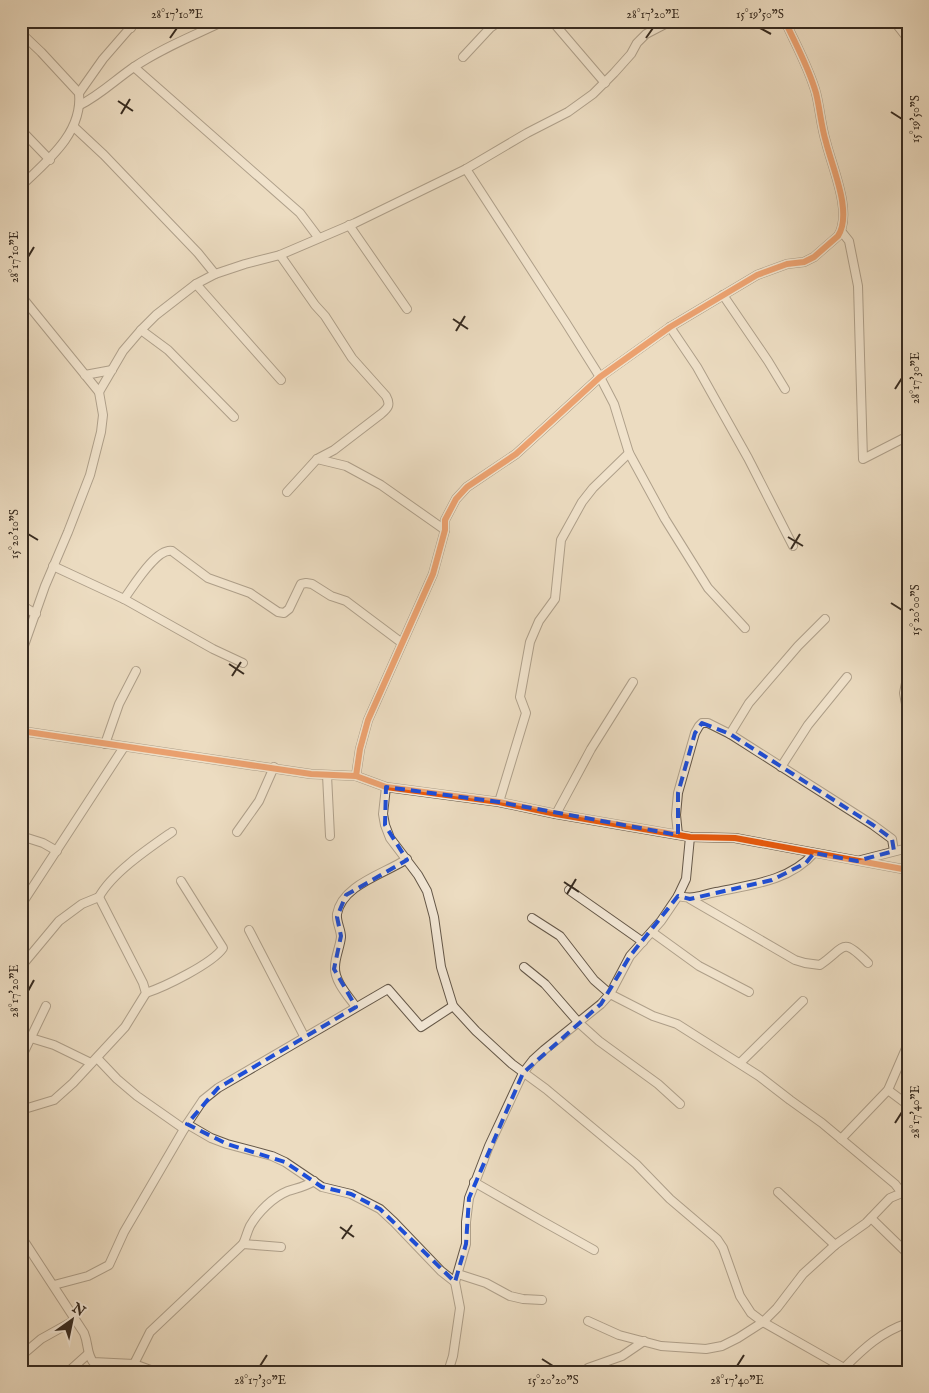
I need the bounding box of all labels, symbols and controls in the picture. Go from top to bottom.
text: 28°17'10"E [151,7,203,22]
text: 28°17'20"E [626,7,680,22]
text: 15°19'50"S [736,7,784,22]
text: 15°19'50"S [908,95,923,143]
text: 28°17'10"E [7,231,22,283]
text: 28°17'30"E [908,352,923,404]
text: 15°20'10"S [7,509,22,559]
text: 15°20'00"S [908,584,923,636]
text: 28°17'20"E [7,964,22,1018]
text: 28°17'40"E [908,1085,923,1139]
north arrow [48,1296,98,1346]
text: N [68,1299,89,1321]
text: 28°17'30"E [234,1373,286,1388]
text: 15°20'20"S [527,1373,579,1388]
text: 28°17'40"E [710,1373,764,1388]

